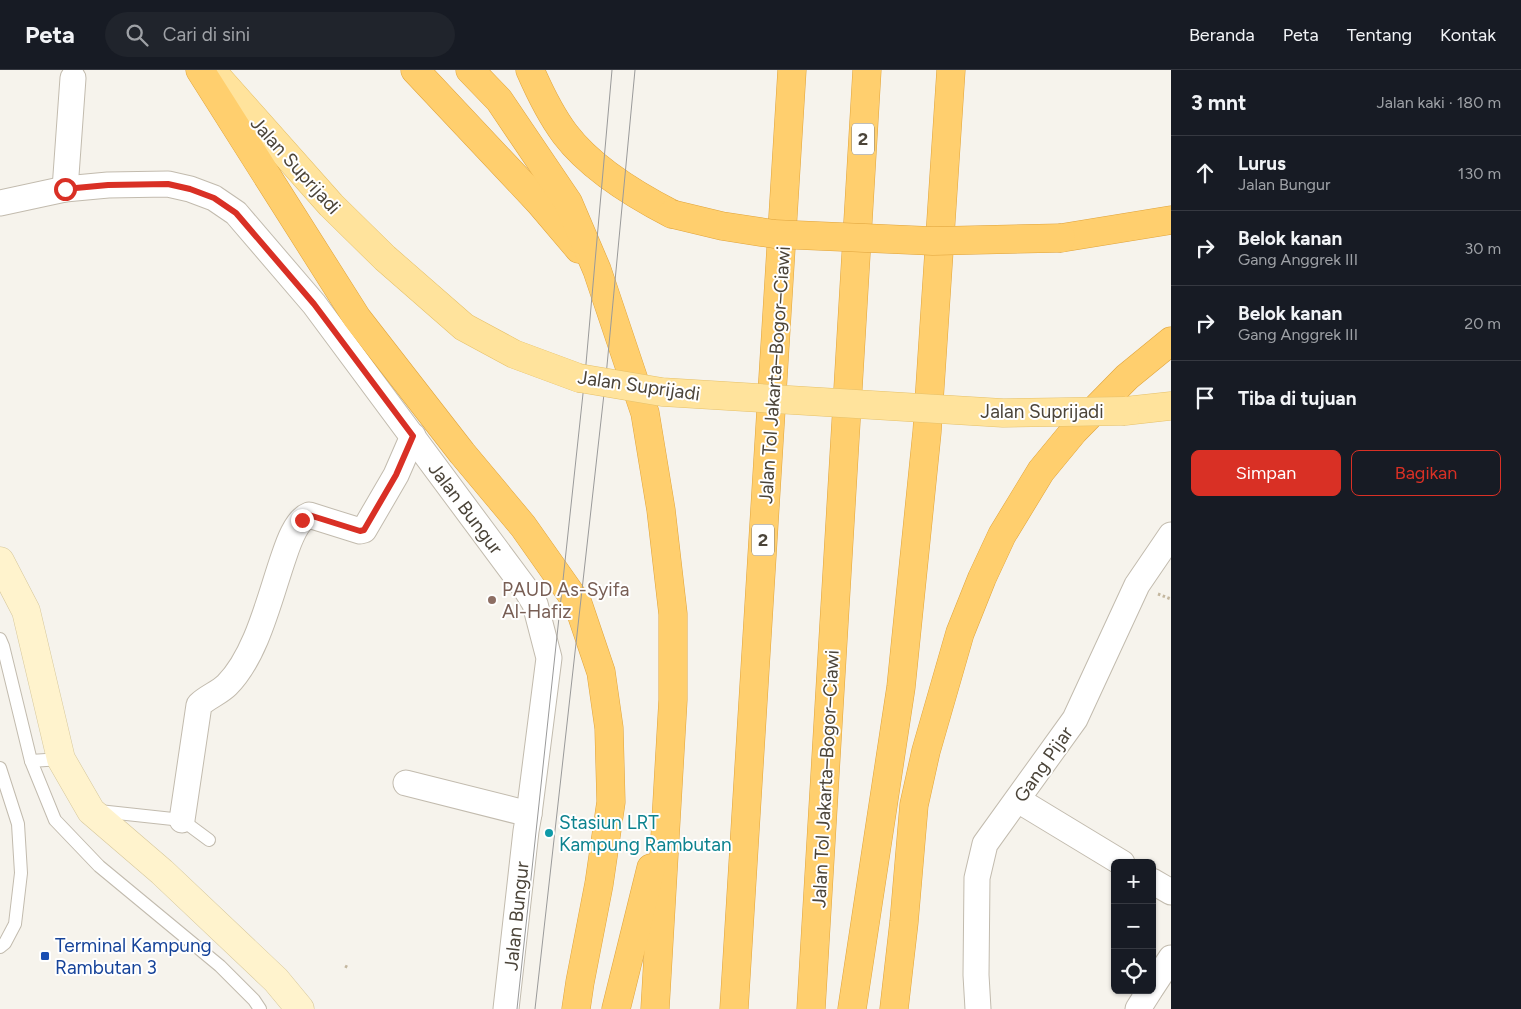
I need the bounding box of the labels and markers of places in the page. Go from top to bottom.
place label: PAUD As-Syifa Al-Hafiz [502,578,629,623]
marker: PAUD As-Syifa Al-Hafiz [486,594,498,606]
place label: Stasiun LRT Kampung Rambutan [559,811,732,856]
marker: Stasiun LRT Kampung Rambutan [543,827,555,839]
place label: Terminal Kampung Rambutan 3 [55,934,212,979]
marker: Terminal Kampung Rambutan 3 [39,950,51,962]

